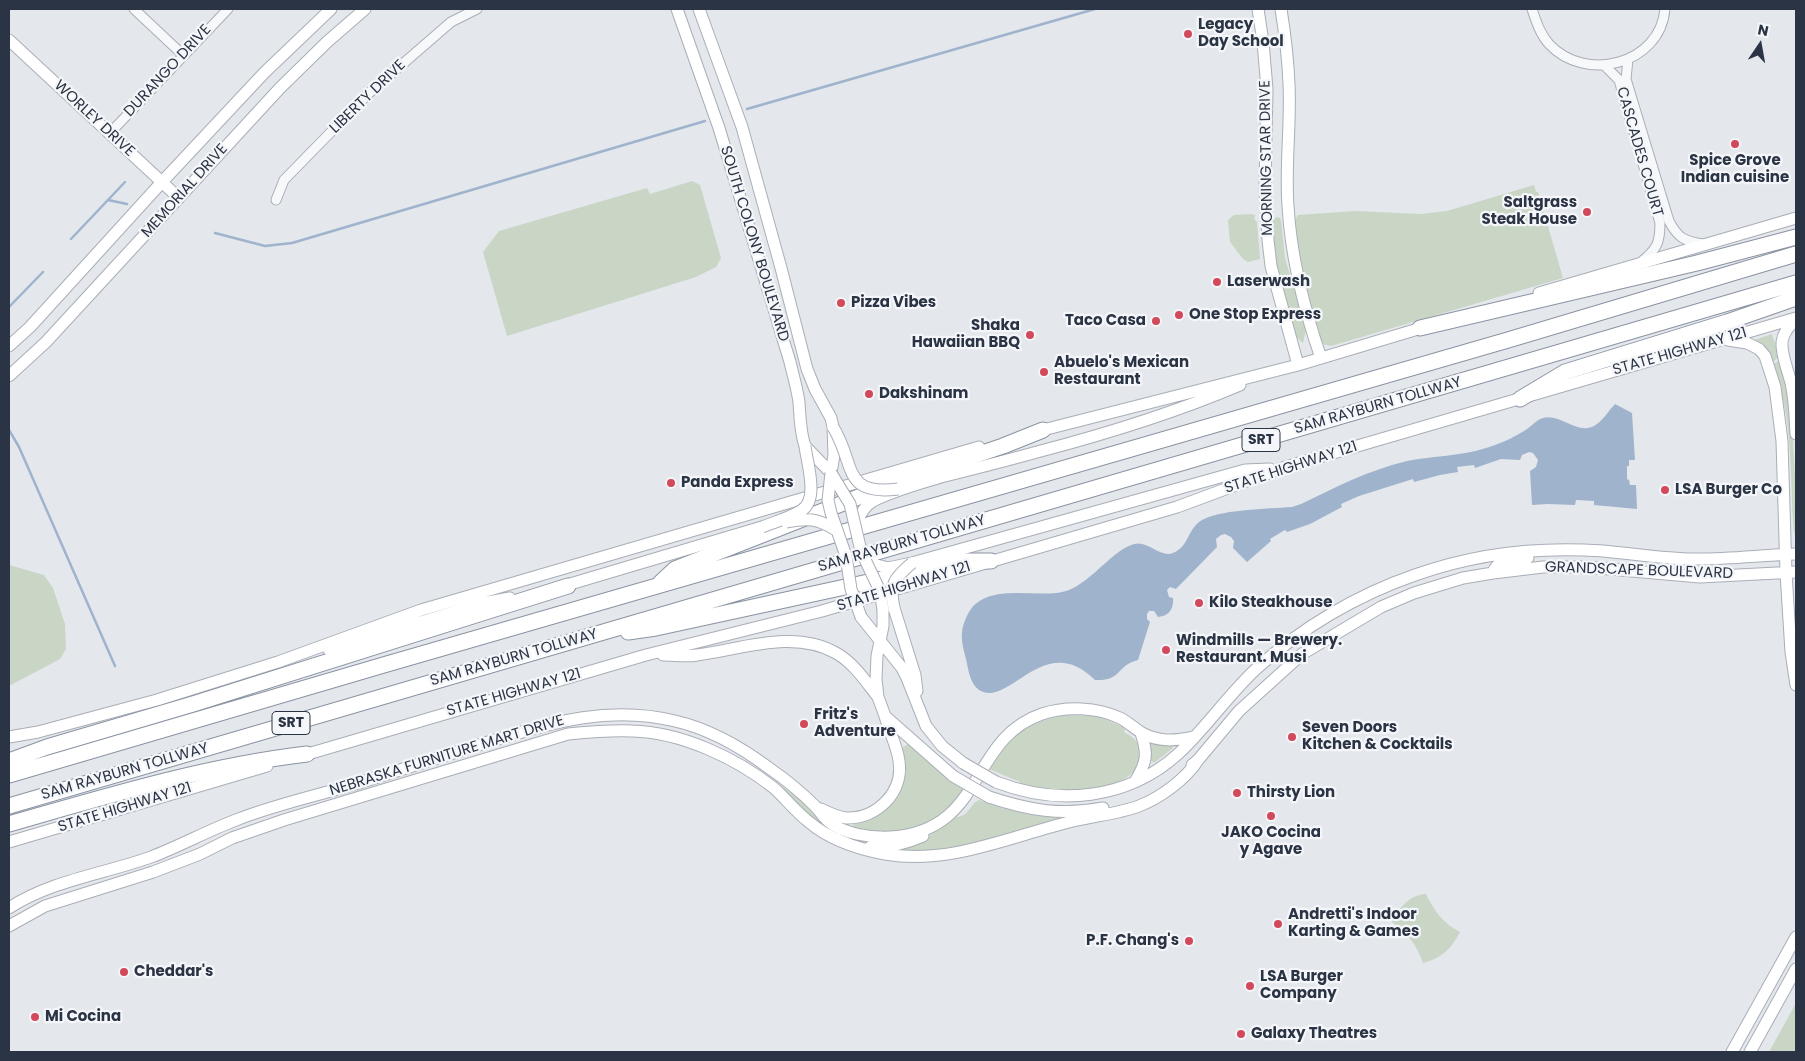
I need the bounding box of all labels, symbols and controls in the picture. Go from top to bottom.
place label: Legacy Day School [1198,16,1284,51]
text: N [1756,19,1770,41]
north arrow [1735,20,1785,70]
street label: DURANGO DRIVE [121,21,215,121]
marker: Legacy Day School [1182,28,1194,40]
street label: LIBERTY DRIVE [326,56,410,138]
street label: WORLEY DRIVE [50,77,138,161]
street label: MORNING STAR DRIVE [1257,80,1277,236]
street label: CASCADES COURT [1612,85,1666,219]
marker: Spice Grove Indian cuisine [1729,138,1741,150]
street label: MEMORIAL DRIVE [138,140,232,242]
street label: SOUTH COLONY BOULEVARD [716,144,792,344]
place label: Spice Grove Indian cuisine [1681,152,1789,187]
place label: Saltgrass Steak House [1482,194,1577,229]
marker: Saltgrass Steak House [1581,206,1593,218]
place label: Laserwash [1227,273,1310,291]
marker: Laserwash [1211,276,1223,288]
place label: Pizza Vibes [851,294,936,312]
marker: Pizza Vibes [835,297,847,309]
place label: One Stop Express [1189,306,1321,324]
marker: One Stop Express [1173,309,1185,321]
place label: Taco Casa [1065,312,1146,330]
marker: Taco Casa [1150,315,1162,327]
place label: Shaka Hawaiian BBQ [912,317,1020,352]
street label: STATE HIGHWAY 121 [1611,324,1749,380]
marker: Shaka Hawaiian BBQ [1024,329,1036,341]
place label: Abuelo's Mexican Restaurant [1054,354,1189,389]
marker: Abuelo's Mexican Restaurant [1038,366,1050,378]
street label: SAM RAYBURN TOLLWAY [1292,373,1464,439]
place label: Dakshinam [879,385,968,403]
marker: Dakshinam [863,388,875,400]
road number: SRT [1242,428,1280,452]
street label: STATE HIGHWAY 121 [1222,438,1360,498]
place label: Panda Express [681,474,794,492]
marker: Panda Express [665,477,677,489]
place label: LSA Burger Co [1675,481,1782,499]
marker: LSA Burger Co [1659,484,1671,496]
street label: SAM RAYBURN TOLLWAY [816,511,988,577]
street label: STATE HIGHWAY 121 [835,558,973,616]
street label: GRANDSCAPE BOULEVARD [1545,559,1733,583]
place label: Kilo Steakhouse [1209,594,1332,612]
marker: Kilo Steakhouse [1193,597,1205,609]
street label: SAM RAYBURN TOLLWAY [428,625,600,691]
place label: Windmills — Brewery. Restaurant. Musi [1176,632,1342,667]
marker: Windmills — Brewery. Restaurant. Musi [1160,644,1172,656]
street label: STATE HIGHWAY 121 [445,665,583,721]
place label: Fritz's Adventure [814,706,896,741]
road number: SRT [272,711,310,734]
street label: NEBRASKA FURNITURE MART DRIVE [328,712,566,800]
marker: Fritz's Adventure [798,718,810,730]
place label: Seven Doors Kitchen & Cocktails [1302,719,1453,754]
marker: Seven Doors Kitchen & Cocktails [1286,731,1298,743]
street label: SAM RAYBURN TOLLWAY [39,739,211,805]
street label: STATE HIGHWAY 121 [56,779,194,837]
place label: Thirsty Lion [1247,784,1335,802]
marker: Thirsty Lion [1231,787,1243,799]
marker: JAKO Cocina y Agave [1265,810,1277,822]
place label: JAKO Cocina y Agave [1221,824,1321,859]
place label: Andretti's Indoor Karting & Games [1288,906,1419,941]
marker: Andretti's Indoor Karting & Games [1272,918,1284,930]
place label: P.F. Chang's [1086,932,1179,950]
marker: P.F. Chang's [1183,935,1195,947]
place label: Cheddar's [134,963,213,981]
marker: Cheddar's [118,966,130,978]
place label: LSA Burger Company [1260,968,1343,1003]
marker: LSA Burger Company [1244,980,1256,992]
place label: Mi Cocina [45,1008,121,1026]
marker: Mi Cocina [29,1011,41,1023]
place label: Galaxy Theatres [1251,1025,1377,1043]
marker: Galaxy Theatres [1235,1028,1247,1040]

